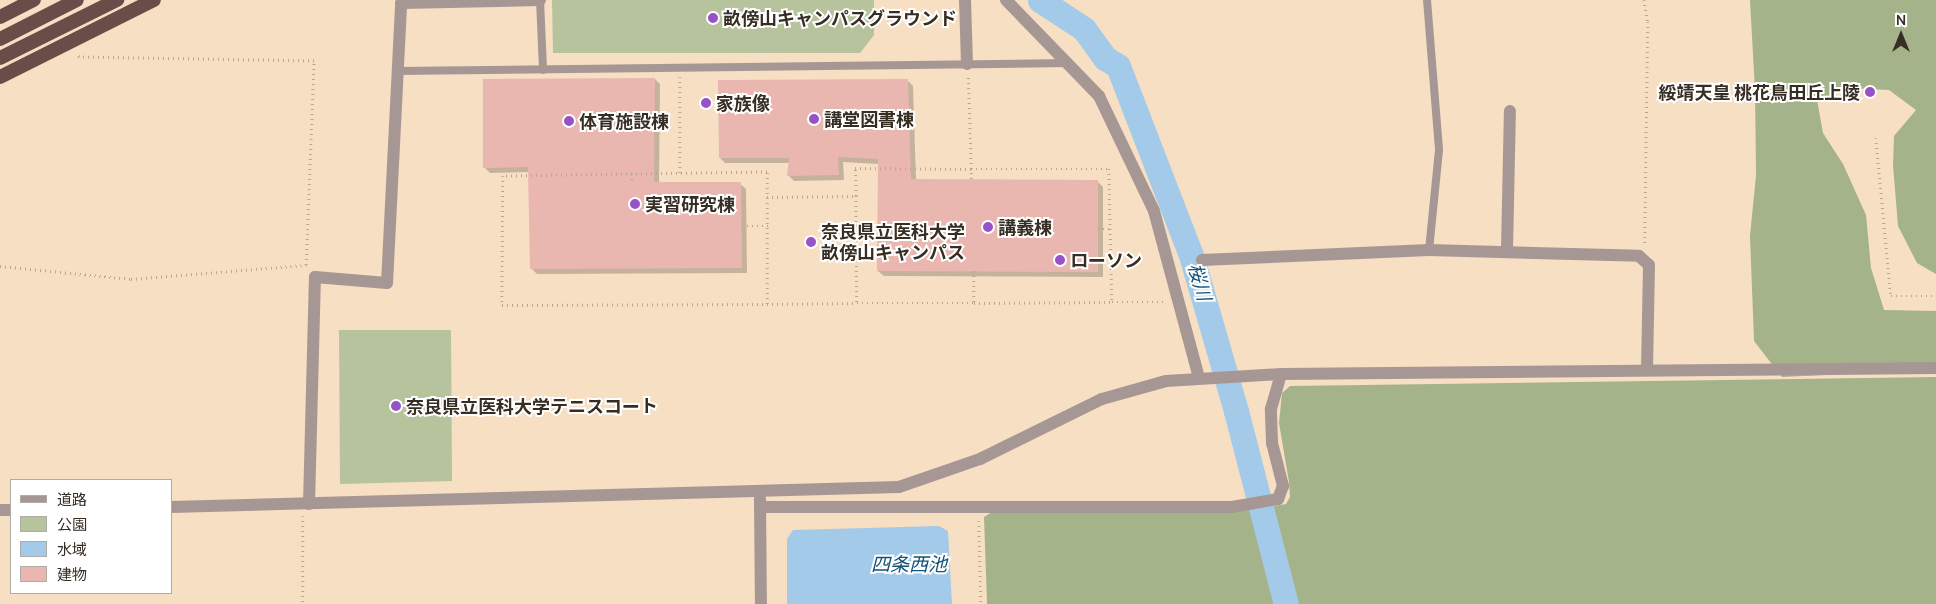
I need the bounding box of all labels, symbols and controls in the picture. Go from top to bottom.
place label: 畝傍山キャンパスグラウンド [723,7,957,29]
north arrow [1876,10,1926,60]
text: N [1896,10,1906,29]
marker: 畝傍山キャンパスグラウンド [707,12,719,24]
place label: 綏靖天皇 桃花鳥田丘上陵 [1658,81,1860,103]
marker: 綏靖天皇 桃花鳥田丘上陵 [1864,86,1876,98]
place label: 家族像 [716,92,770,114]
marker: 家族像 [700,97,712,109]
place label: 講堂図書棟 [824,108,914,130]
place label: 体育施設棟 [579,110,669,132]
marker: 講堂図書棟 [808,113,820,125]
marker: 体育施設棟 [563,115,575,127]
place label: 実習研究棟 [645,193,735,215]
marker: 実習研究棟 [629,198,641,210]
place label: 講義棟 [998,216,1052,238]
place label: 奈良県立医科大学 畝傍山キャンパス [821,221,965,264]
marker: 講義棟 [982,221,994,233]
marker: 奈良県立医科大学 畝傍山キャンパス [805,236,817,248]
place label: ローソン [1070,249,1142,271]
marker: ローソン [1054,254,1066,266]
water label: 桜川 [1183,261,1215,303]
place label: 奈良県立医科大学テニスコート [406,395,658,417]
marker: 奈良県立医科大学テニスコート [390,400,402,412]
legend [10,479,172,594]
text: 道路 [57,489,87,510]
text: 公園 [57,514,87,535]
text: 水域 [57,539,87,560]
water label: 四条西池 [871,554,947,576]
text: 建物 [57,564,87,585]

